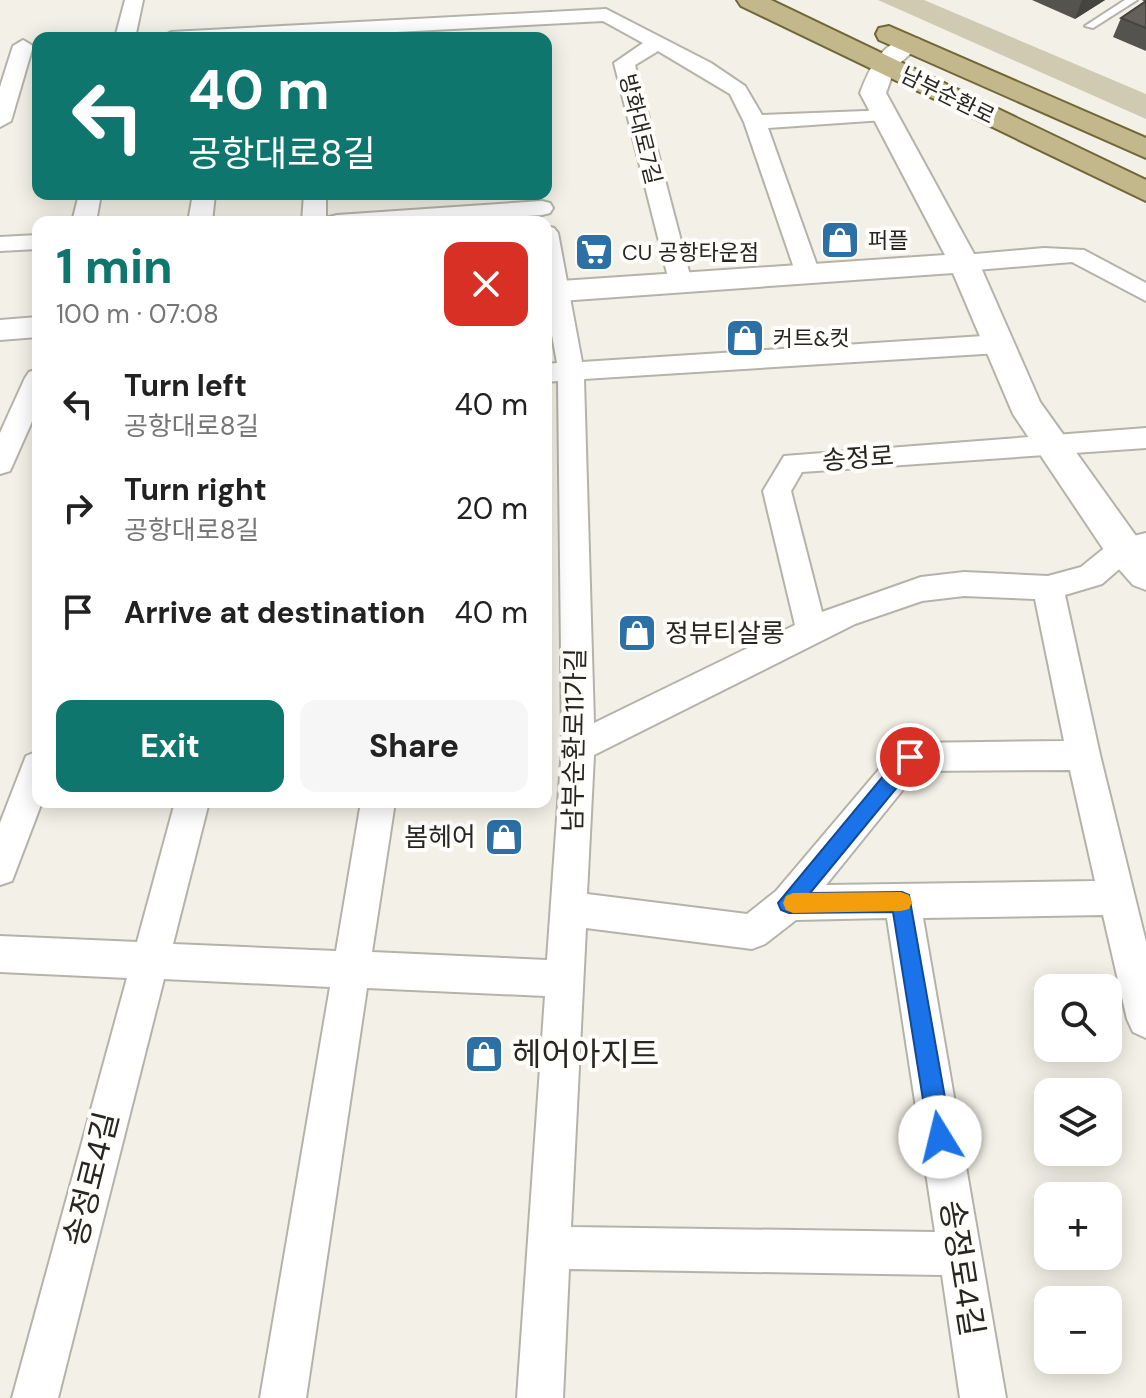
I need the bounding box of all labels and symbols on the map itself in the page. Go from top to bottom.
street label: 남부순환로 [896,60,1000,131]
street label: 방화대로7길 [613,71,668,187]
shop icon: 퍼플 [819,219,861,261]
place label: 퍼플 [868,226,908,255]
supermarket icon: CU 공항타운점 [573,231,615,273]
place label: CU 공항타운점 [622,238,759,267]
shop icon: 커트&컷 [724,317,766,359]
place label: 커트&컷 [773,324,850,353]
street label: 송정로 [821,439,895,477]
shop icon: 정뷰티살롱 [616,612,658,654]
place label: 정뷰티살롱 [665,616,785,650]
street label: 남부순환로11가길 [555,648,593,832]
pin [876,723,944,791]
shop icon: 봄헤어 [483,816,525,858]
place label: 봄헤어 [404,820,476,854]
shop icon: 헤어아지트 [463,1033,505,1075]
place label: 헤어아지트 [512,1033,659,1075]
position arrow [898,1095,982,1179]
street label: 송정로4길 [54,1107,128,1251]
street label: 송정로4길 [931,1197,993,1339]

